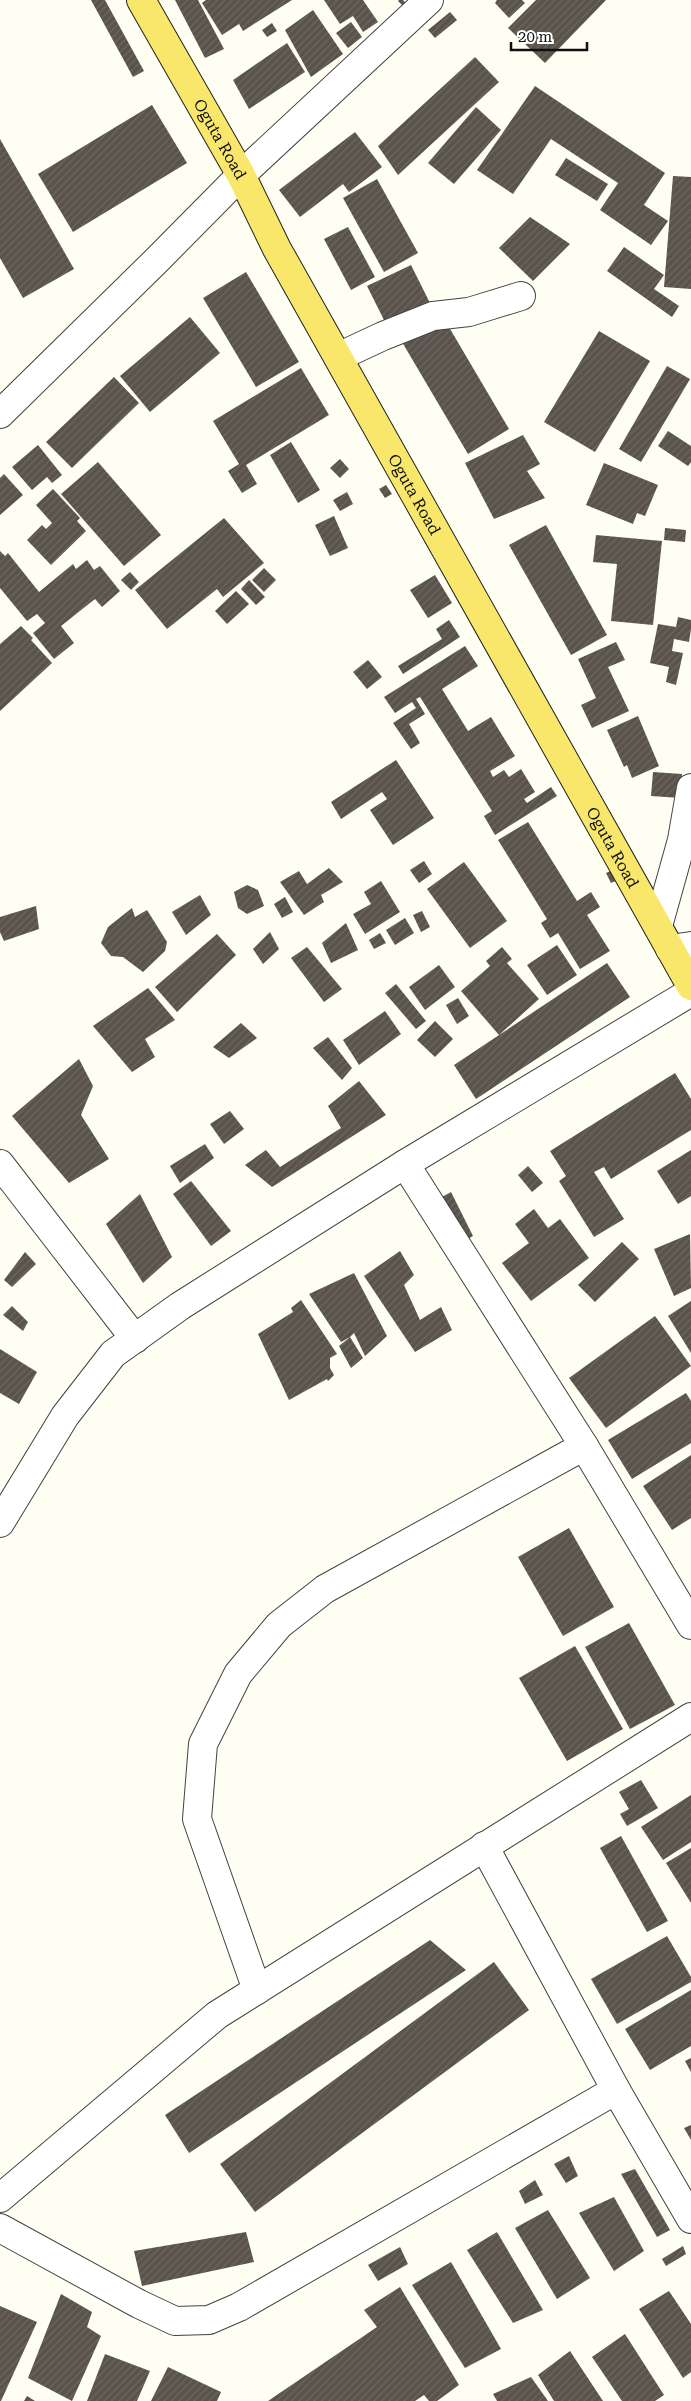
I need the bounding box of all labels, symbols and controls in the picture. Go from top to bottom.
scale bar [511,20,587,52]
text: 20 m [518,28,553,46]
street label: Oguta Road [190,95,251,183]
street label: Oguta Road [384,450,445,538]
street label: Oguta Road [583,803,643,891]

